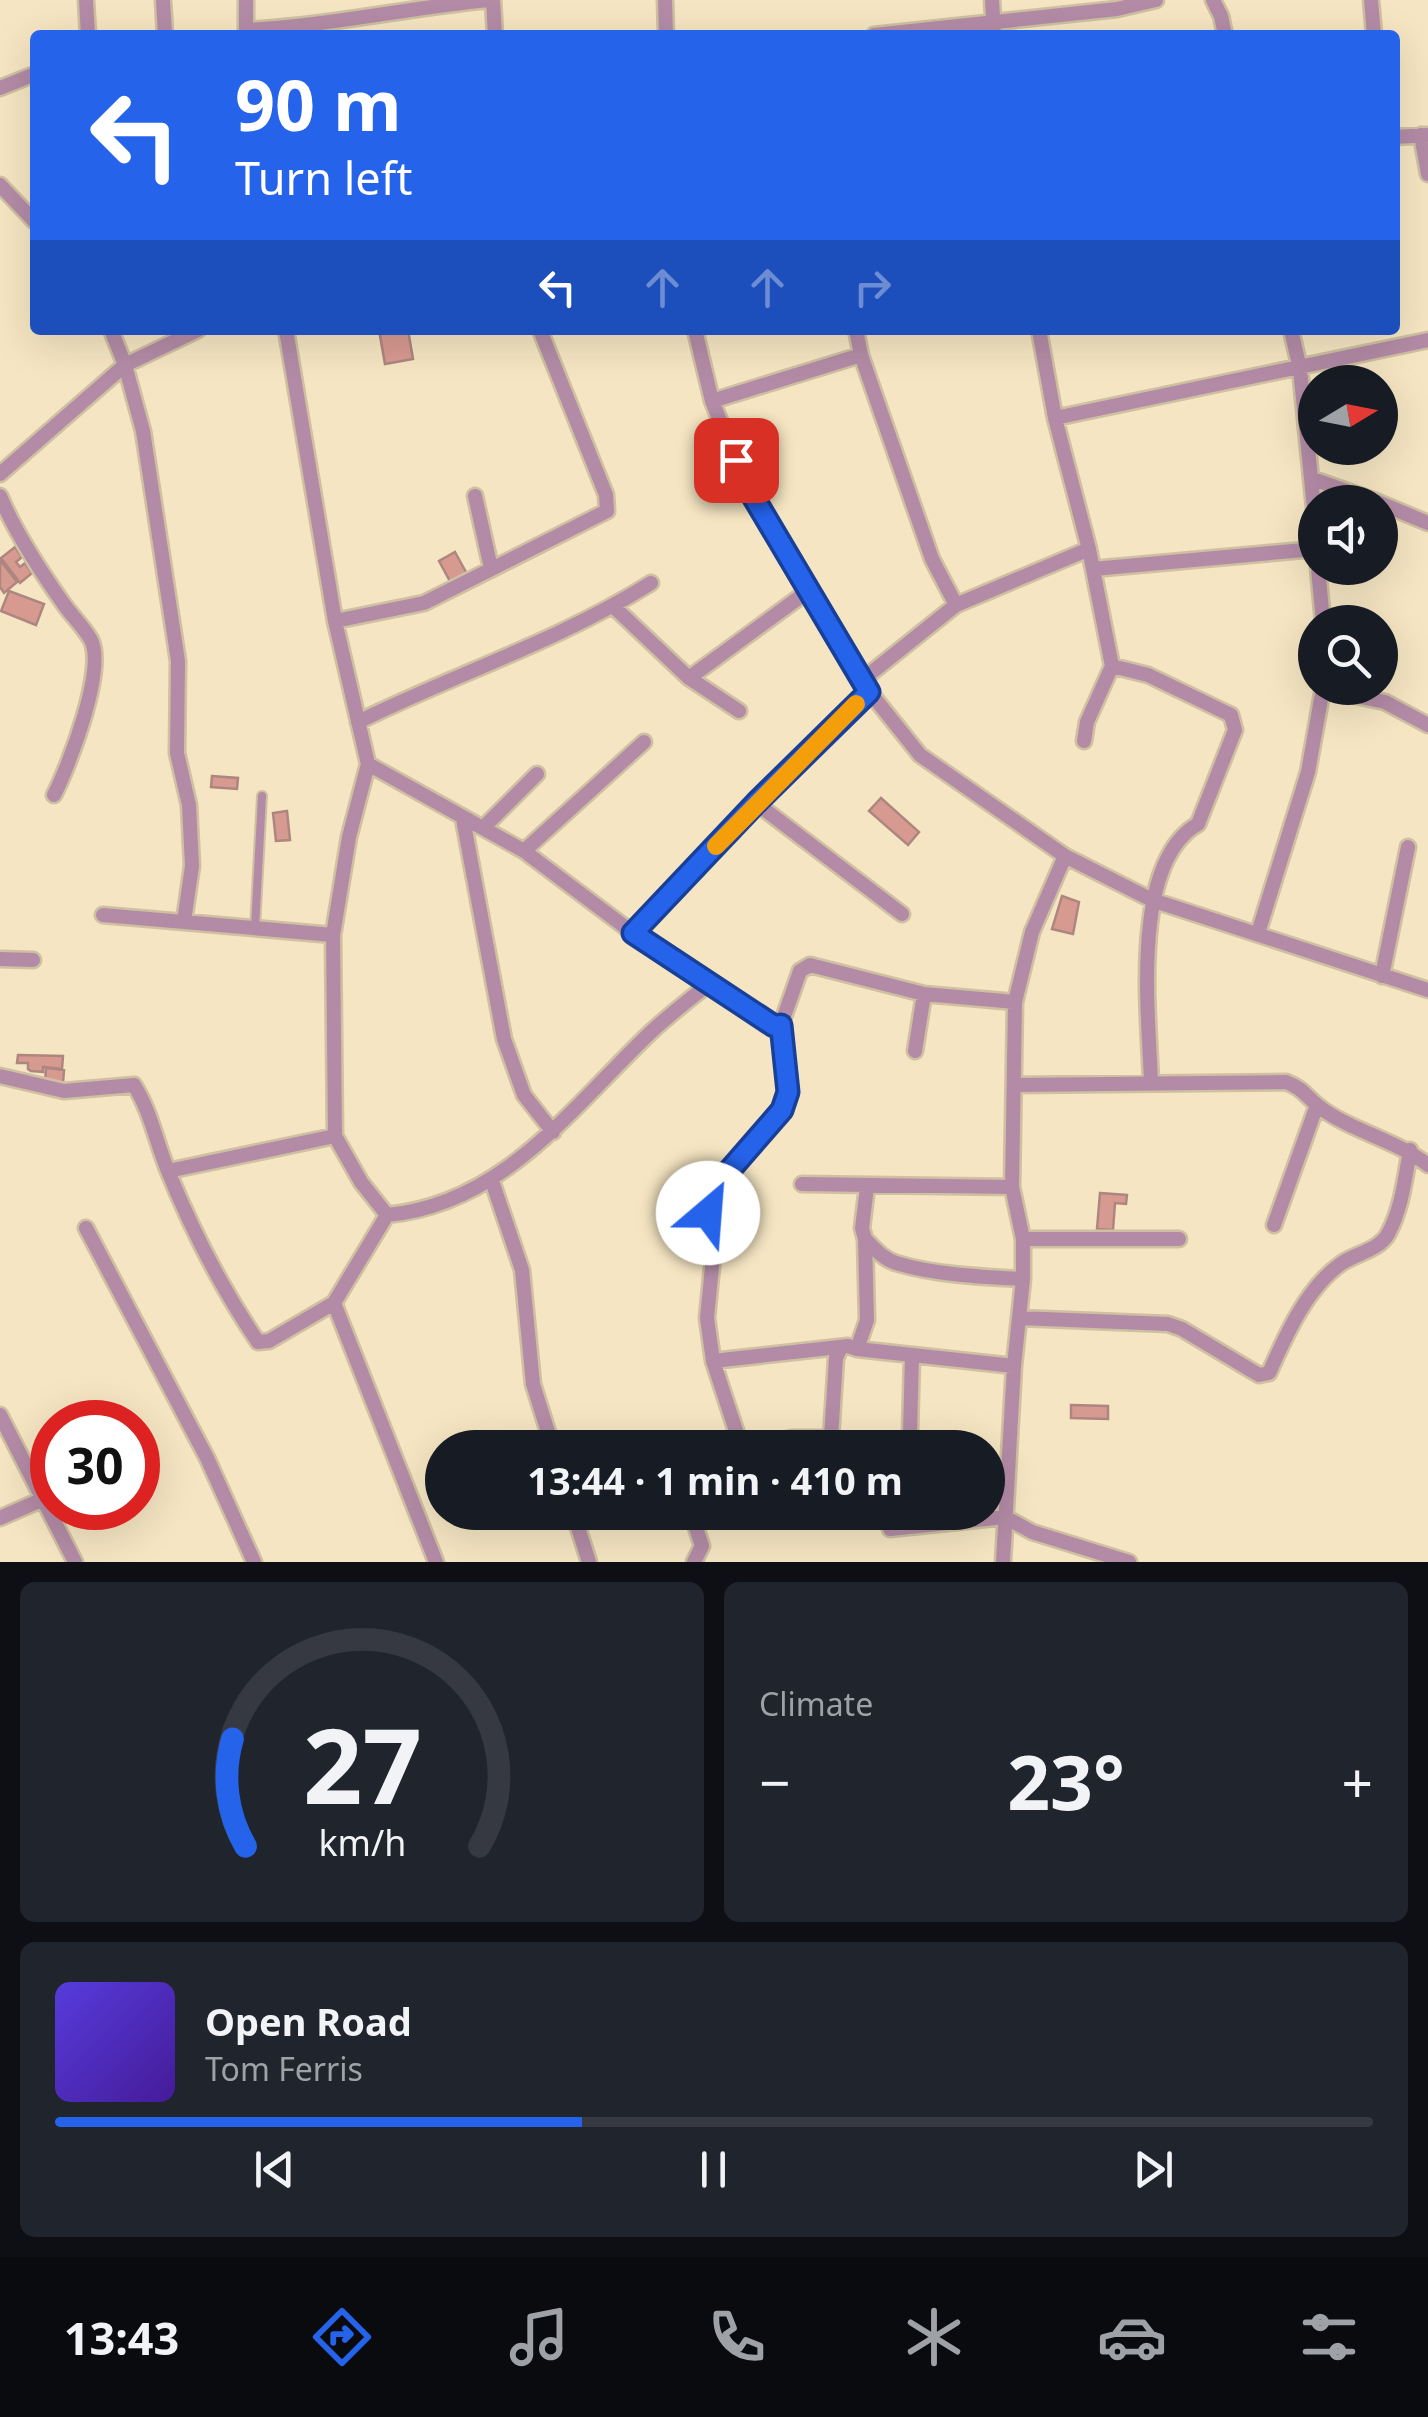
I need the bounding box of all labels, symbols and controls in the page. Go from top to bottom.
text: 90 m [235,56,402,152]
icon: left [70,70,200,200]
text: Turn left [235,147,412,208]
icon: left [530,260,585,315]
icon: ahead [635,260,690,315]
icon: ahead [740,260,795,315]
icon: right [845,260,900,315]
north arrow [1298,365,1398,465]
map controls [1298,365,1398,705]
pin [694,418,779,503]
icon: arrive [709,433,764,488]
button: sound [1298,485,1398,585]
button: search [1298,605,1398,705]
position arrow [656,1161,760,1265]
speed limit sign: 30 [30,1400,160,1530]
text: 13:44 · 1 min · 410 m [527,1454,903,1506]
text: Climate [759,1682,873,1725]
text: 27 [303,1693,421,1834]
text: 23° [1007,1730,1125,1832]
text: − [759,1744,790,1819]
text: + [1342,1744,1373,1819]
text: km/h [318,1818,406,1866]
text: Open Road [205,1995,412,2047]
text: Tom Ferris [205,2047,363,2090]
icon: previous [247,2142,302,2197]
icon: pause [686,2142,741,2197]
icon: next [1126,2142,1181,2197]
icon: directions [307,2302,377,2372]
icon: music [504,2302,574,2372]
icon: phone [702,2302,772,2372]
icon: climate [899,2302,969,2372]
icon: car [1097,2302,1167,2372]
icon: filters [1294,2302,1364,2372]
text: 13:43 [64,2307,179,2368]

